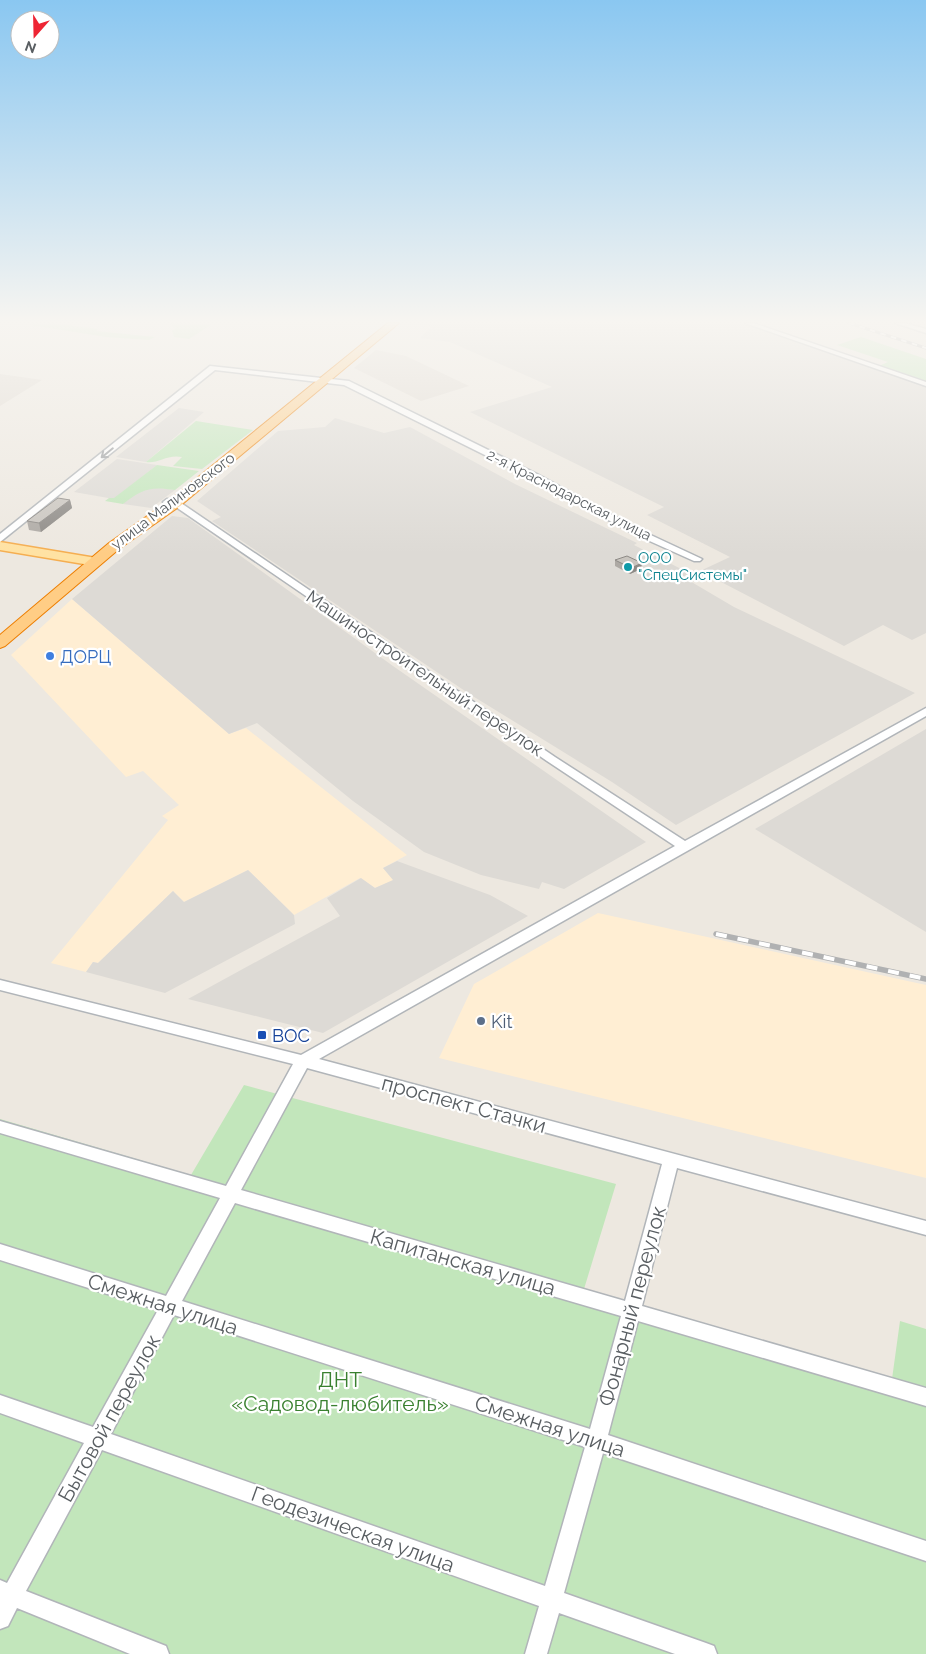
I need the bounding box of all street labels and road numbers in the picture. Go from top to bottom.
street label: 2-я Краснодарская улица [484,446,654,544]
street label: улица Малиновского [108,449,238,553]
street label: Машиностроительный переулок [303,586,547,760]
street label: проспект Стачки [379,1070,549,1138]
street label: Фонарный переулок [593,1203,671,1409]
street label: Капитанская улица [367,1224,559,1300]
street label: Смежная улица [85,1268,241,1340]
street label: Бытовой переулок [52,1330,166,1506]
street label: Смежная улица [472,1390,628,1462]
street label: Геодезическая улица [248,1481,458,1577]

